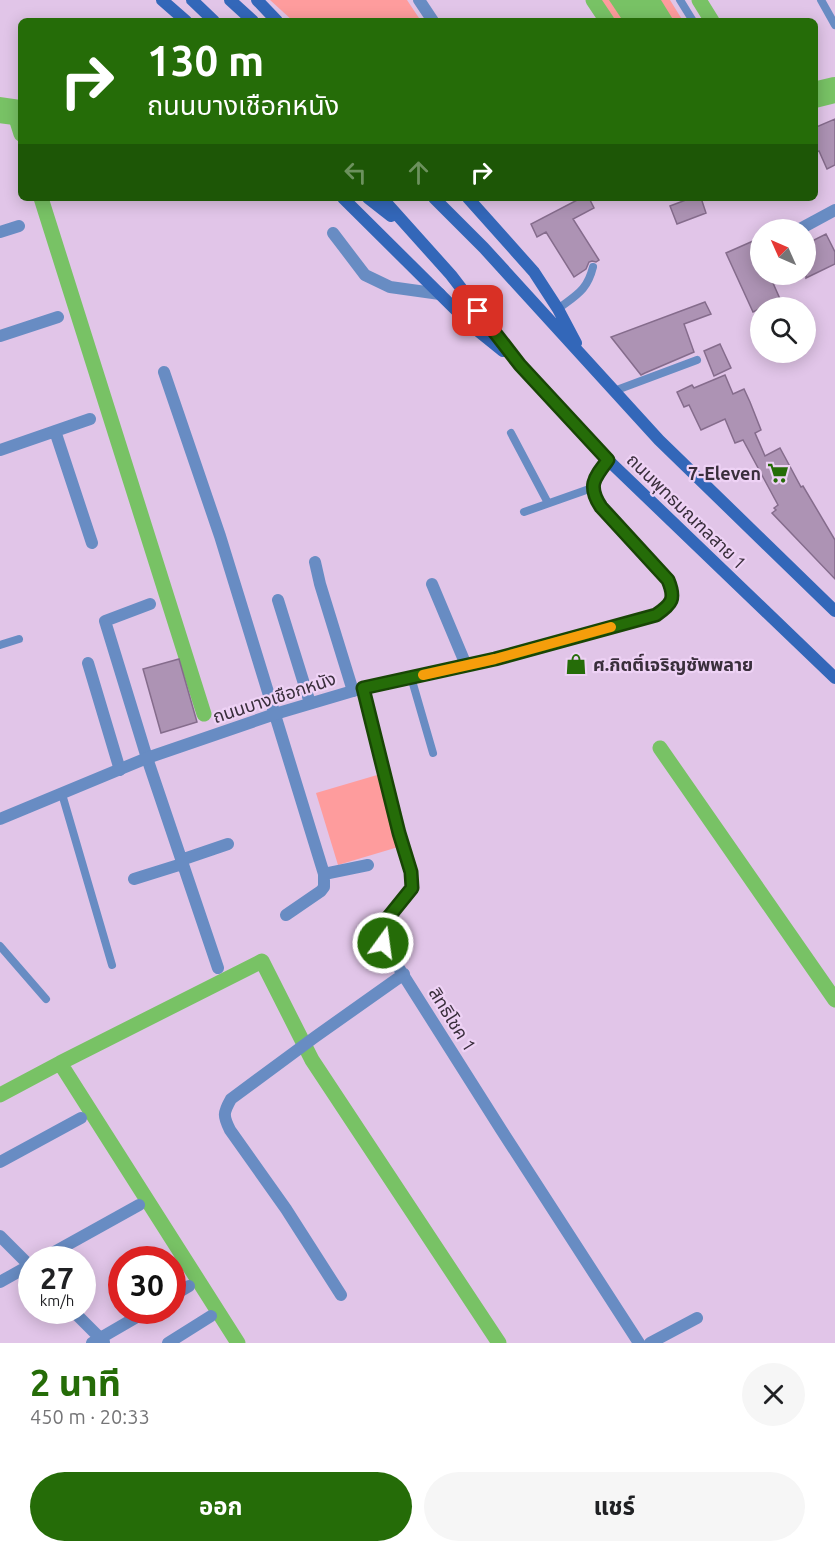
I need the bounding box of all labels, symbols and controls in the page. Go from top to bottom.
text: 130 m [147,37,264,84]
icon: right [48,42,126,120]
text: ถนนบางเชือกหนัง [147,90,339,120]
icon: left [339,156,372,189]
icon: ahead [402,156,435,189]
icon: right [465,156,498,189]
north arrow [750,219,816,285]
map controls [750,219,816,363]
pin [452,285,503,336]
icon: arrive [461,294,494,327]
button: search [750,297,816,363]
street label: ถนนพุทธมณฑลสาย 1 [622,449,751,574]
supermarket icon: 7-Eleven [766,461,790,485]
place label: 7-Eleven [688,463,761,483]
shop icon: ศ.กิตติ์เจริญซัพพลาย [564,652,588,676]
place label: ศ.กิตติ์เจริญซัพพลาย [593,653,753,675]
street label: ถนนบางเชือกหนัง [210,668,338,726]
position arrow [351,911,415,975]
street label: สิทธิโชค 1 [426,983,480,1055]
speed limit sign: 30 [108,1246,186,1324]
text: 27 [40,1261,74,1295]
text: km/h [40,1292,74,1309]
text: 2 นาที [30,1362,121,1403]
button: close [742,1363,805,1426]
text: 450 m · 20:33 [30,1405,150,1428]
button: ออก [30,1472,412,1541]
button: แชร์ [424,1472,805,1541]

